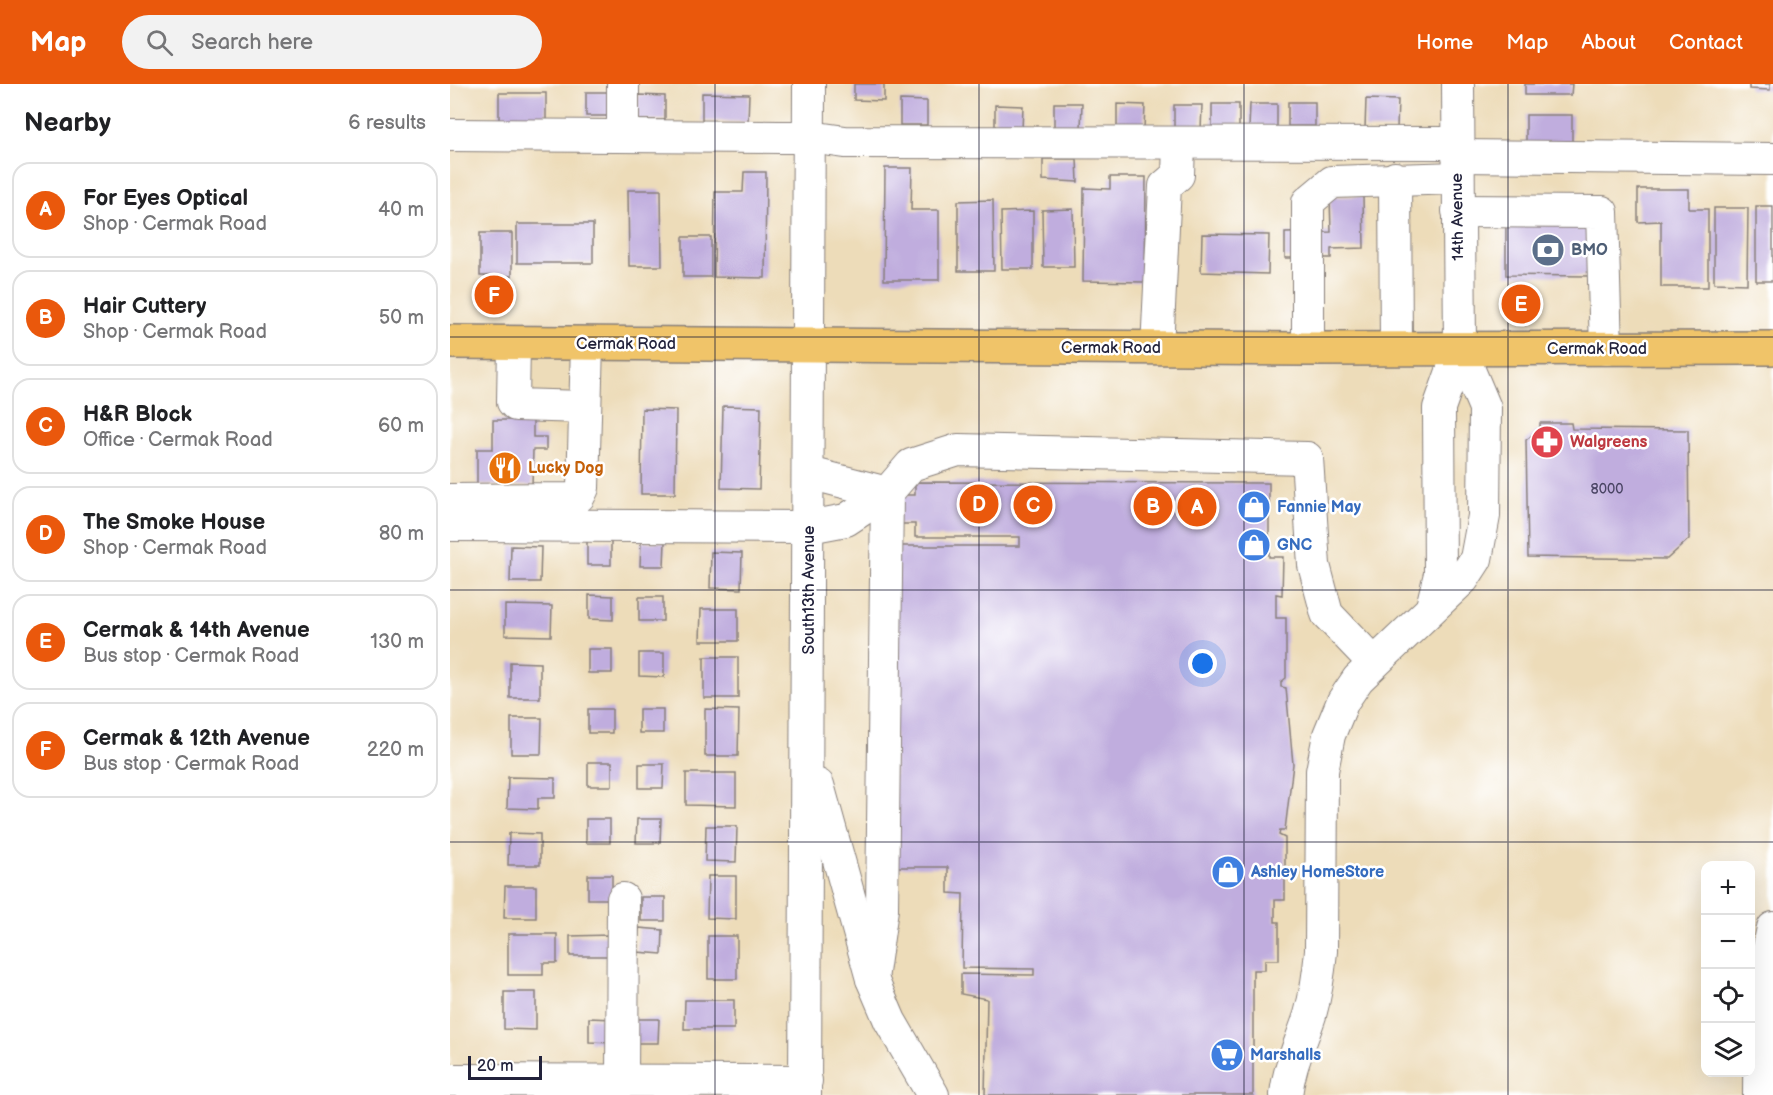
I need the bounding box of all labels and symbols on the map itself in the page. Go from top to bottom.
street label: 14th Avenue [1448,172,1468,261]
bank icon: BMO [1530,232,1566,268]
place label: BMO [1571,241,1608,260]
pin: F [474,272,513,318]
pin: E [1502,282,1540,326]
street label: Cermak Road [576,335,676,354]
street label: Cermak Road [1061,339,1161,358]
street label: Cermak Road [1547,340,1647,359]
pharmacy icon: Walgreens [1529,424,1565,460]
place label: Walgreens [1570,433,1648,452]
restaurant icon: Lucky Dog [487,450,523,486]
place label: Lucky Dog [528,459,603,478]
house number: 8000 [1591,481,1623,498]
pin: D [960,482,998,526]
pin: C [1014,482,1052,528]
pin: B [1134,484,1172,528]
pin: A [1178,484,1216,530]
shop icon: Fannie May [1236,489,1272,525]
place label: Fannie May [1277,498,1362,517]
street label: South13th Avenue [800,525,819,655]
shop icon: GNC [1236,527,1272,563]
place label: GNC [1277,536,1312,555]
your location [1188,649,1217,678]
shop icon: Ashley HomeStore [1210,854,1246,890]
place label: Ashley HomeStore [1250,863,1384,882]
supermarket icon: Marshalls [1209,1037,1245,1073]
place label: Marshalls [1250,1046,1321,1065]
scale bar [468,1053,542,1080]

